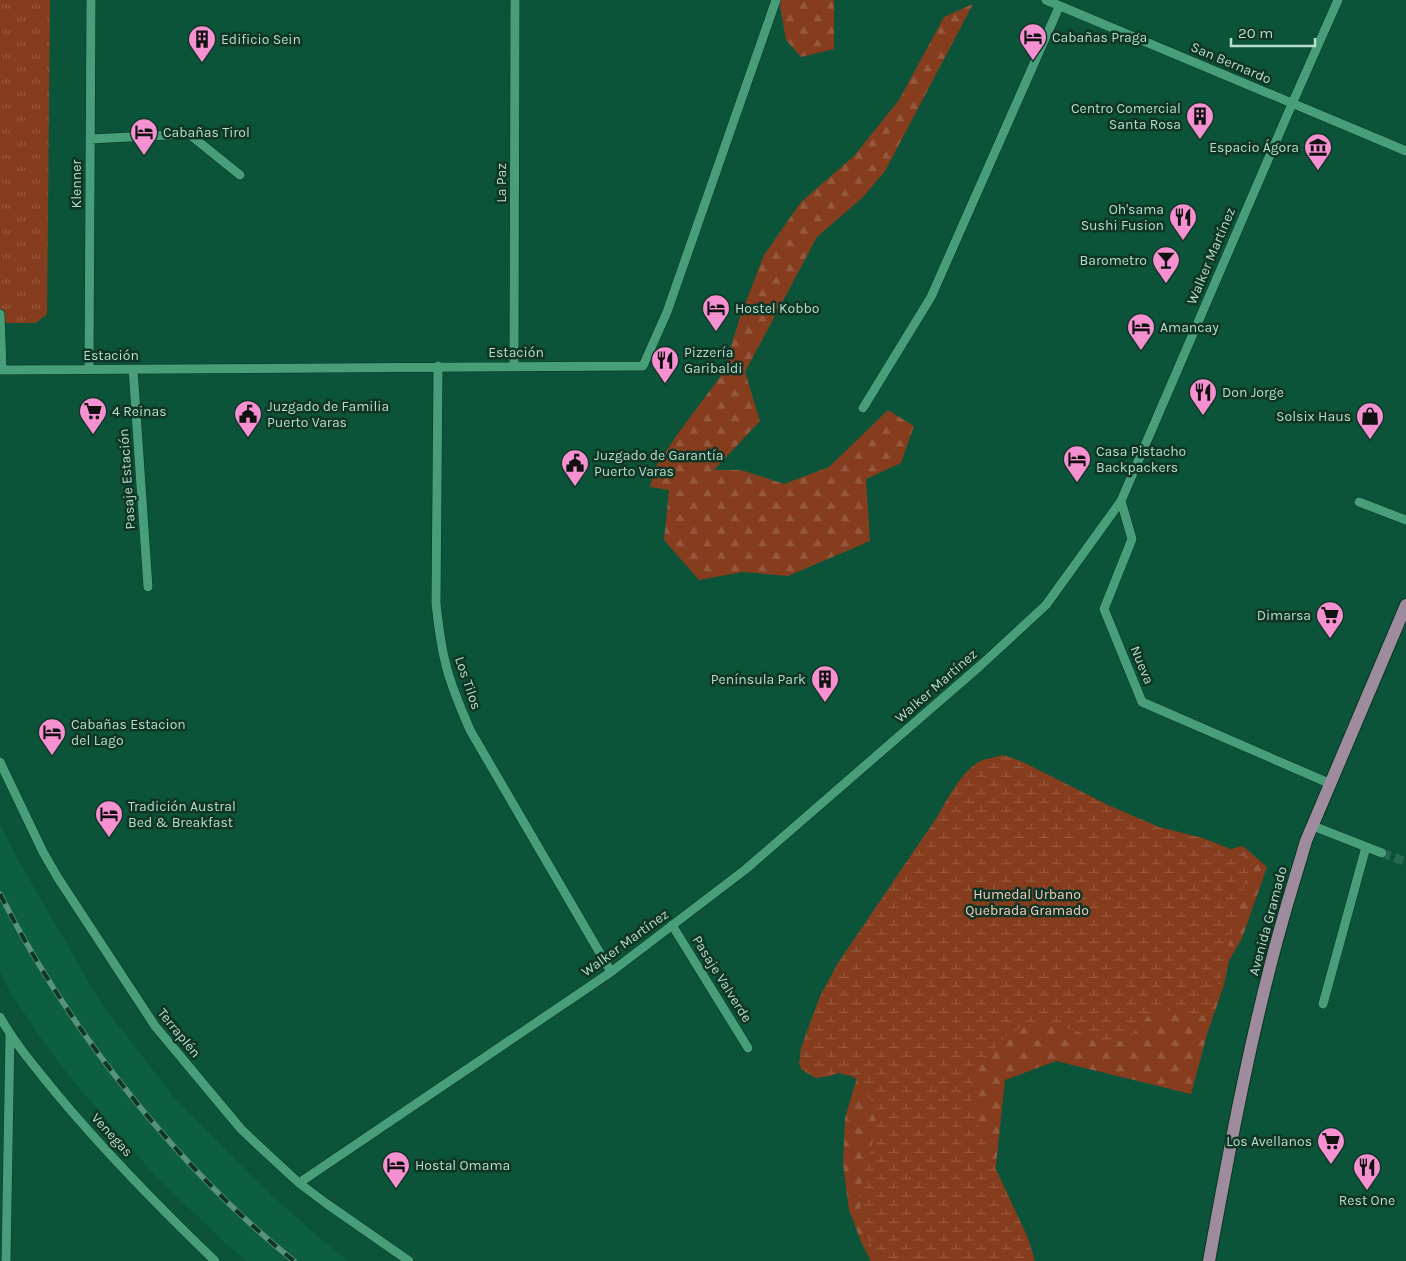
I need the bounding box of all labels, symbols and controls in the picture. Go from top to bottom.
scale bar [1231,15,1315,47]
hotel icon: Cabañas Praga [1018,22,1048,61]
building icon: Edificio Sein [187,24,217,63]
text: 20 m [1238,24,1273,42]
place label: Cabañas Praga [1052,29,1147,46]
place label: Edificio Sein [221,31,301,48]
street label: San Bernardo [1188,38,1274,88]
place label: Centro Comercial Santa Rosa [1071,100,1181,133]
building icon: Centro Comercial Santa Rosa [1185,101,1215,140]
hotel icon: Cabañas Tirol [129,117,159,156]
place label: Cabañas Tirol [163,124,250,141]
museum icon: Espacio Ágora [1303,132,1333,171]
place label: Espacio Ágora [1209,138,1299,156]
street label: Klenner [68,159,85,208]
street label: La Paz [493,163,510,203]
place label: Oh'sama Sushi Fusion [1081,201,1164,234]
restaurant icon: Oh'sama Sushi Fusion [1168,202,1198,241]
street label: Walker Martínez [1183,205,1239,307]
bar icon: Barometro [1151,245,1181,284]
place label: Barometro [1080,252,1147,269]
hotel icon: Hostel Kobbo [701,293,731,332]
place label: Hostel Kobbo [735,300,819,317]
hotel icon: Amancay [1126,312,1156,351]
place label: Amancay [1160,319,1219,336]
street label: Estación [488,344,544,361]
place label: Pizzería Garibaldi [684,344,742,377]
restaurant icon: Pizzería Garibaldi [650,345,680,384]
street label: Estación [83,347,139,364]
restaurant icon: Don Jorge [1188,377,1218,416]
place label: Don Jorge [1222,384,1284,401]
supermarket icon: 4 Reinas [78,396,108,435]
place label: Juzgado de Familia Puerto Varas [267,398,389,431]
public building icon: Juzgado de Familia Puerto Varas [233,399,263,438]
shop icon: Solsix Haus [1355,401,1385,440]
place label: 4 Reinas [112,403,167,420]
place label: Solsix Haus [1276,408,1351,425]
street label: Pasaje Estación [115,428,139,530]
place label: Casa Pistacho Backpackers [1096,443,1186,476]
hotel icon: Casa Pistacho Backpackers [1062,444,1092,483]
place label: Juzgado de Garantía Puerto Varas [594,447,724,480]
public building icon: Juzgado de Garantía Puerto Varas [560,448,590,487]
supermarket icon: Dimarsa [1315,600,1345,639]
place label: Dimarsa [1257,607,1311,624]
street label: Nueva [1127,643,1157,687]
street label: Walker Martínez [891,646,981,726]
street label: Los Tilos [451,654,485,712]
building icon: Península Park [810,664,840,703]
place label: Península Park [711,671,806,688]
place label: Cabañas Estacion del Lago [71,716,186,749]
hotel icon: Cabañas Estacion del Lago [37,717,67,756]
place label: Tradición Austral Bed & Breakfast [128,798,236,831]
hotel icon: Tradición Austral Bed & Breakfast [94,799,124,838]
street label: Avenida Gramado [1245,864,1291,978]
park label: Humedal Urbano Quebrada Gramado [965,886,1089,919]
street label: Walker Martínez [578,906,672,980]
street label: Pasaje Valverde [688,932,756,1026]
street label: Terraplén [154,1005,204,1061]
street label: Venegas [88,1110,136,1160]
supermarket icon: Los Avellanos [1316,1126,1346,1165]
place label: Los Avellanos [1226,1133,1312,1150]
hotel icon: Hostal Omama [381,1150,411,1189]
restaurant icon: Rest One [1352,1152,1382,1191]
place label: Hostal Omama [415,1157,510,1174]
place label: Rest One [1339,1192,1395,1209]

